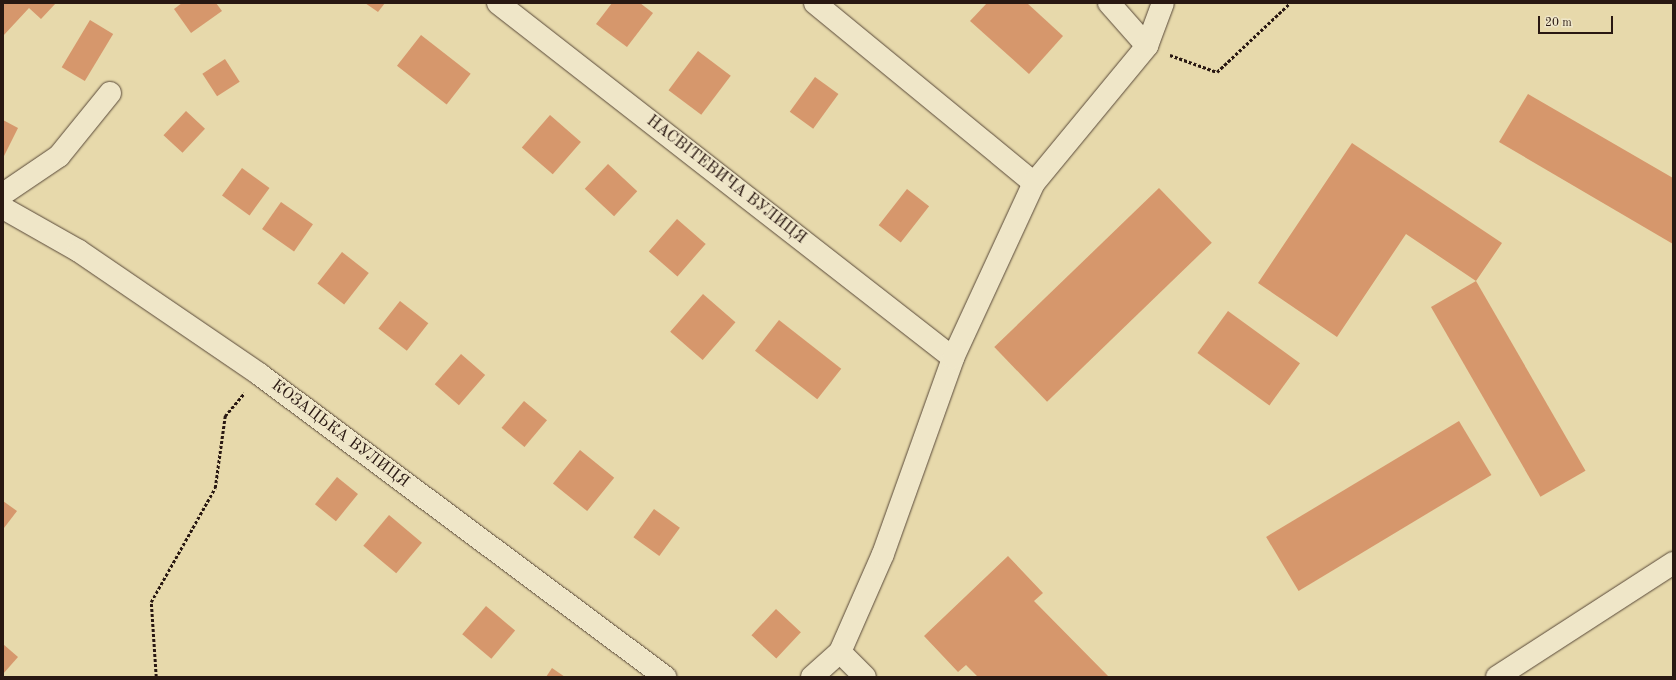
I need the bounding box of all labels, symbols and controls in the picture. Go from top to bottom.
scale bar [1540,8,1615,34]
text: 20 m [1545,17,1572,29]
street label: НАСВІТЕВИЧА ВУЛИЦЯ [642,112,810,248]
street label: КОЗАЦЬКА ВУЛИЦЯ [267,376,413,492]

